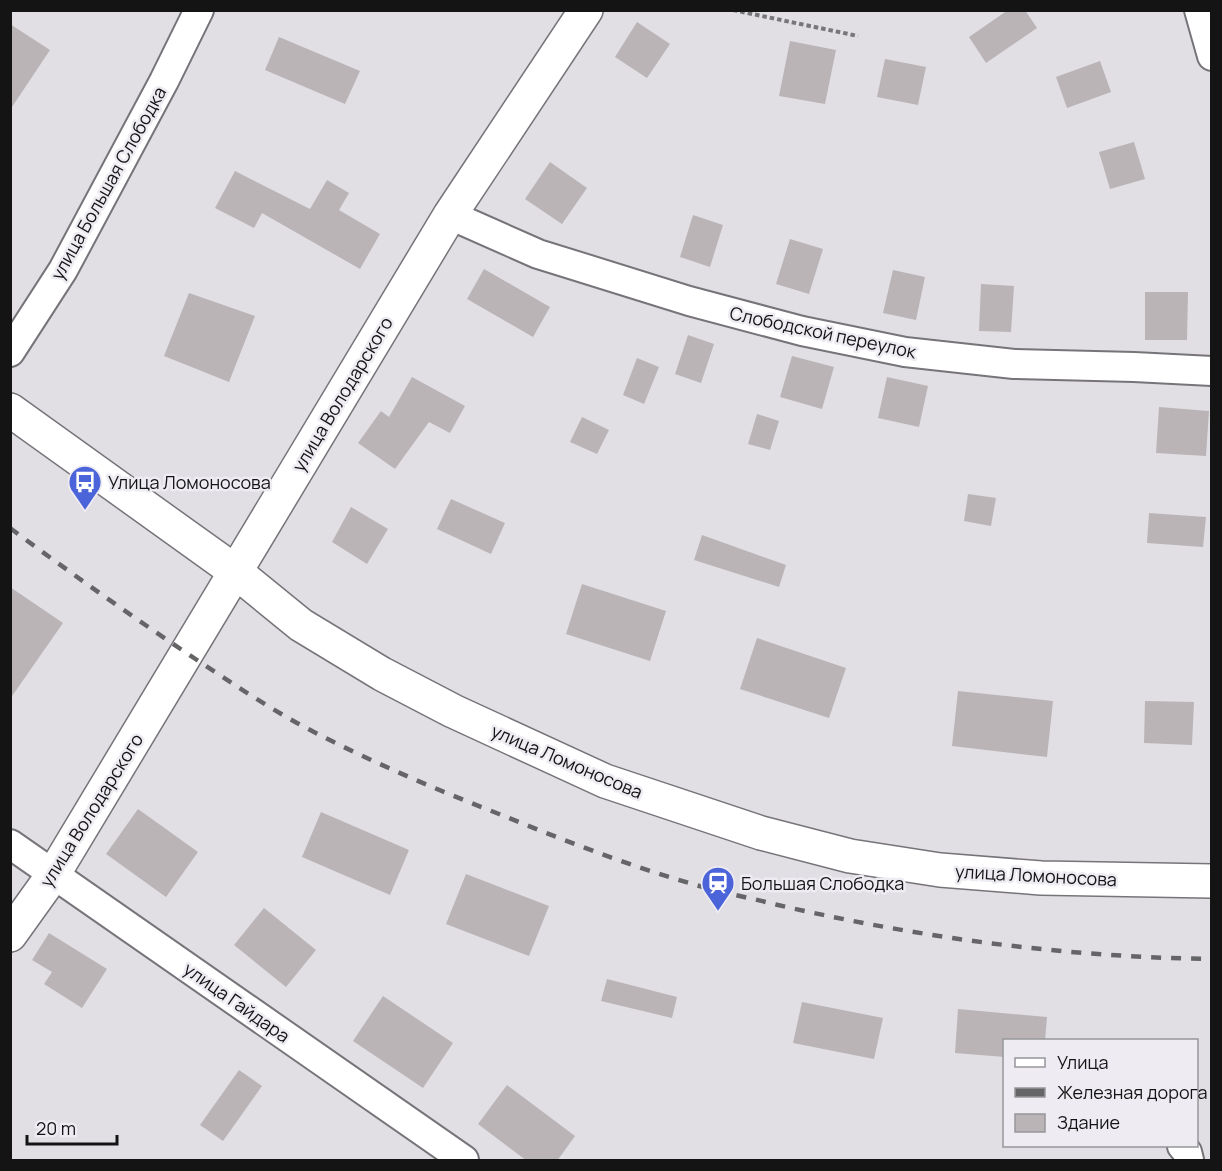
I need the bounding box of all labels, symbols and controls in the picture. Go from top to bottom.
street label: улица Большая Слободка [45,82,171,284]
street label: Слободской переулок [728,301,919,364]
street label: улица Володарского [286,312,398,476]
bus stop icon: Улица Ломоносова [67,464,103,511]
place label: Улица Ломоносова [108,470,271,494]
street label: улица Ломоносова [488,718,646,804]
street label: улица Володарского [34,729,148,891]
street label: улица Ломоносова [954,859,1118,891]
station icon: Большая Слободка [700,865,736,912]
place label: Большая Слободка [741,871,904,895]
street label: улица Гайдара [179,956,295,1048]
legend [1003,1039,1198,1147]
text: Улица [1057,1050,1109,1074]
text: Железная дорога [1057,1080,1208,1104]
scale bar [27,1108,117,1146]
text: Здание [1057,1110,1120,1134]
text: 20 m [36,1116,76,1140]

